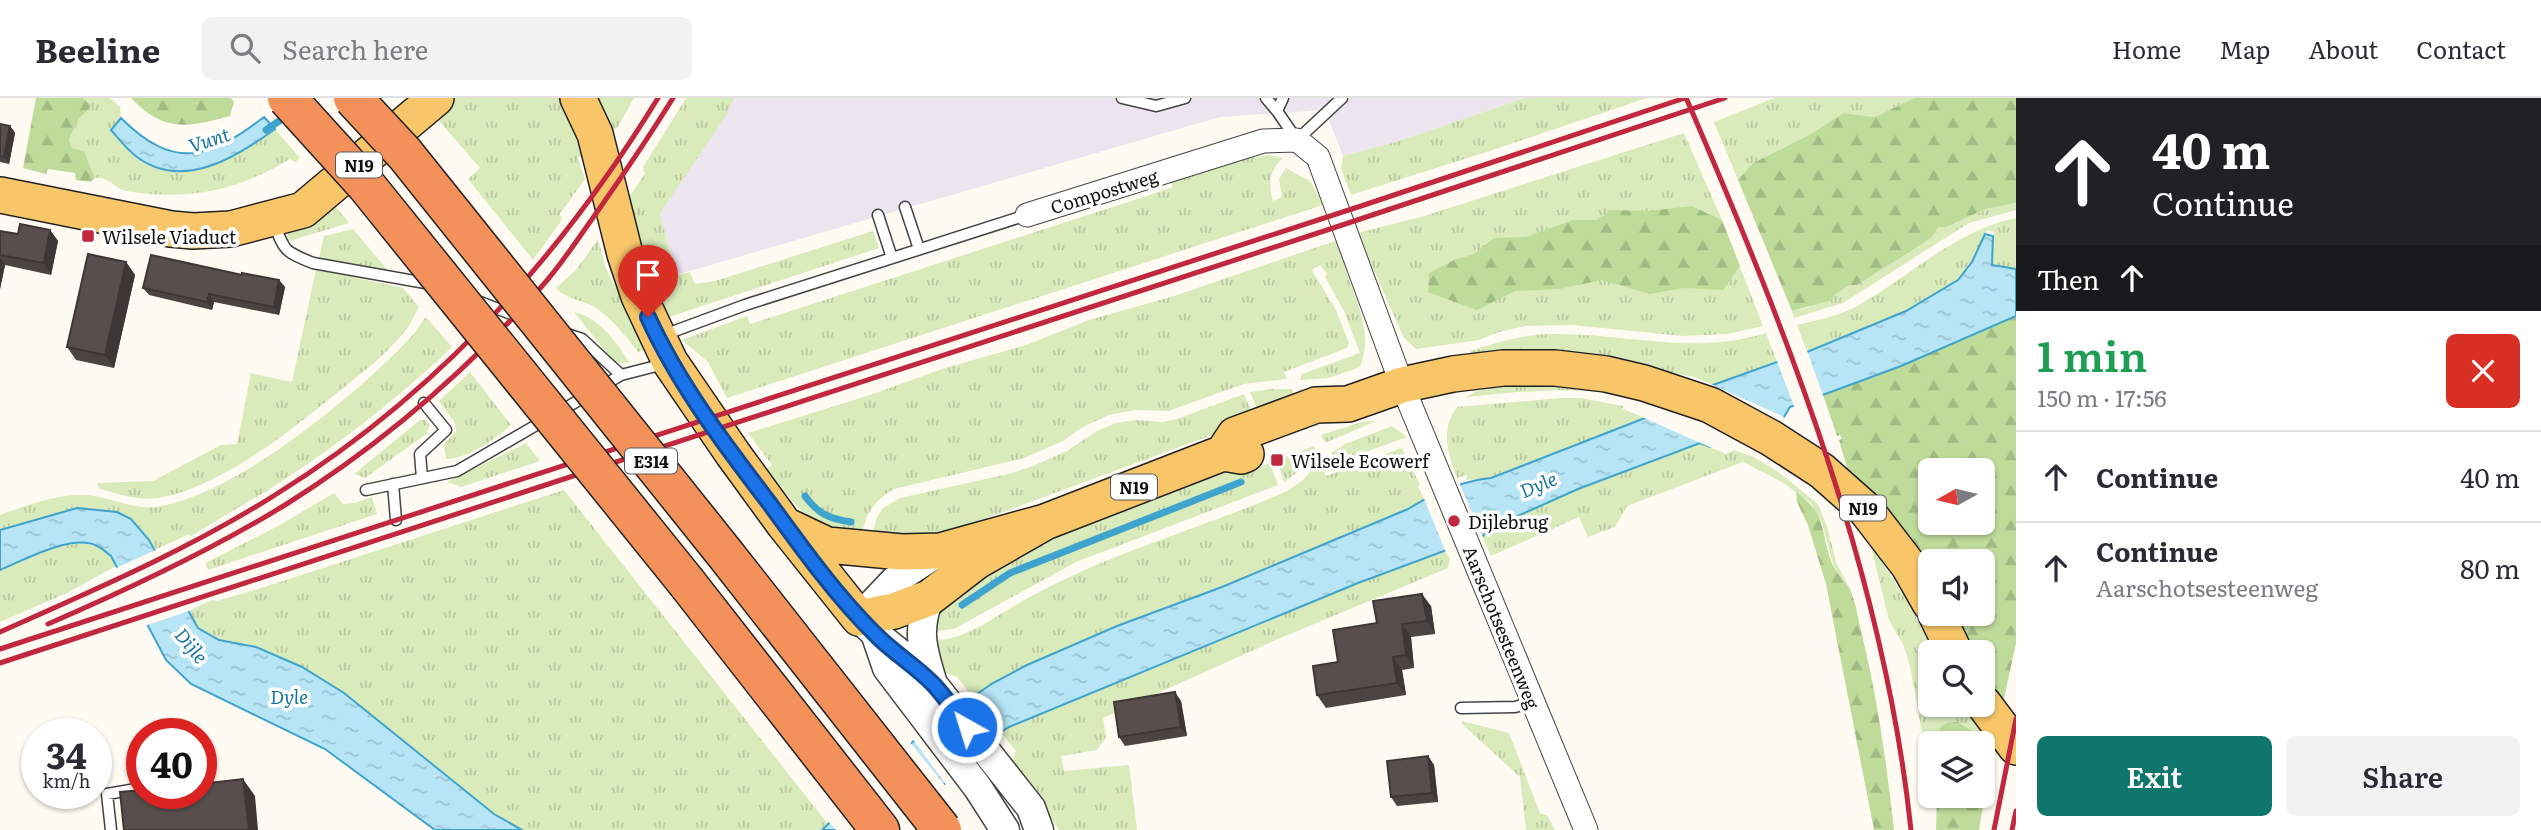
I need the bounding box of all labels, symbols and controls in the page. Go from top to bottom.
search box [202,17,692,80]
text: Beeline [35,24,160,73]
icon: search [226,29,264,67]
text: Search here [282,29,428,68]
text: Home [2112,31,2181,66]
text: Map [2219,31,2270,66]
text: About [2308,31,2378,66]
text: Contact [2416,31,2506,66]
text: 40 m [2152,111,2270,184]
water label: Vunt [185,119,234,159]
icon: ahead [2037,126,2128,217]
road number: N19 [336,152,382,178]
street label: Compostweg [1047,162,1162,220]
text: Continue [2152,178,2294,226]
place label: Wilsele Viaduct [102,223,237,250]
marker: Wilsele Viaduct [80,228,96,244]
pin [618,245,678,317]
icon: arrive [629,256,667,294]
text: Then [2037,259,2099,298]
icon: ahead [2113,259,2151,297]
text: 1 min [2037,323,2147,385]
button: close [2446,334,2520,408]
text: 150 m · 17:56 [2037,380,2167,414]
place label: Wilsele Ecowerf [1291,447,1431,474]
road number: E314 [625,448,677,474]
marker: Wilsele Ecowerf [1269,452,1285,468]
text: Continue [2096,457,2218,496]
text: 40 m [2460,457,2520,496]
north arrow [1918,458,1995,536]
map controls [1918,458,1995,808]
icon: ahead [2037,458,2075,496]
water label: Dyle [1515,464,1561,504]
road number: N19 [1111,474,1157,500]
road number: N19 [1840,496,1886,520]
place label: Dijlebrug [1468,508,1549,535]
marker: Dijlebrug [1446,513,1462,529]
text: Continue [2096,531,2218,570]
street label: Aarschotsesteenweg [1457,541,1547,714]
text: 80 m [2460,548,2520,587]
button: sound [1918,549,1995,626]
icon: ahead [2037,549,2075,587]
text: Aarschotsesteenweg [2096,570,2318,604]
water label: Dijle [169,621,215,669]
button: search [1918,640,1995,717]
water label: Dyle [270,682,308,710]
position arrow [930,690,1004,764]
speed limit sign: 40 [126,718,217,809]
text: 34 [46,728,87,780]
button: layers [1918,731,1995,808]
button: Exit [2037,736,2272,816]
button: Share [2286,736,2520,816]
text: km/h [43,767,90,794]

